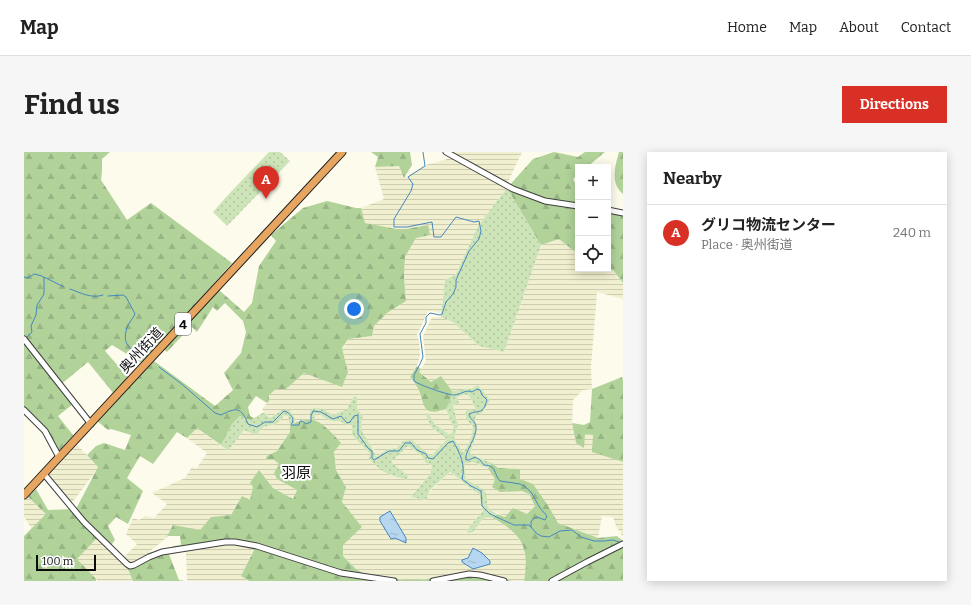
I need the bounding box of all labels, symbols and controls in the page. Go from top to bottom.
text: Map [20,16,59,39]
text: Home [727,19,767,36]
text: Map [789,19,817,36]
text: About [839,19,879,36]
text: Contact [901,19,951,36]
button: Directions [842,86,947,123]
text: Find us [24,88,120,121]
map controls [575,164,611,272]
button: + [575,164,611,200]
pin: A [253,166,279,199]
text: Nearby [663,168,722,189]
button: − [575,200,611,236]
text: グリコ物流センター [701,216,836,234]
text: A [671,225,681,240]
text: 240 m [893,225,931,240]
button: locate [575,236,611,272]
text: Place · 奥州街道 [701,237,793,252]
your location [344,299,364,319]
road number: 4 [175,313,191,335]
street label: 奥州街道 [116,324,167,377]
district label: 羽原 [281,464,311,482]
scale bar [36,553,96,572]
text: 100 m [42,555,73,568]

